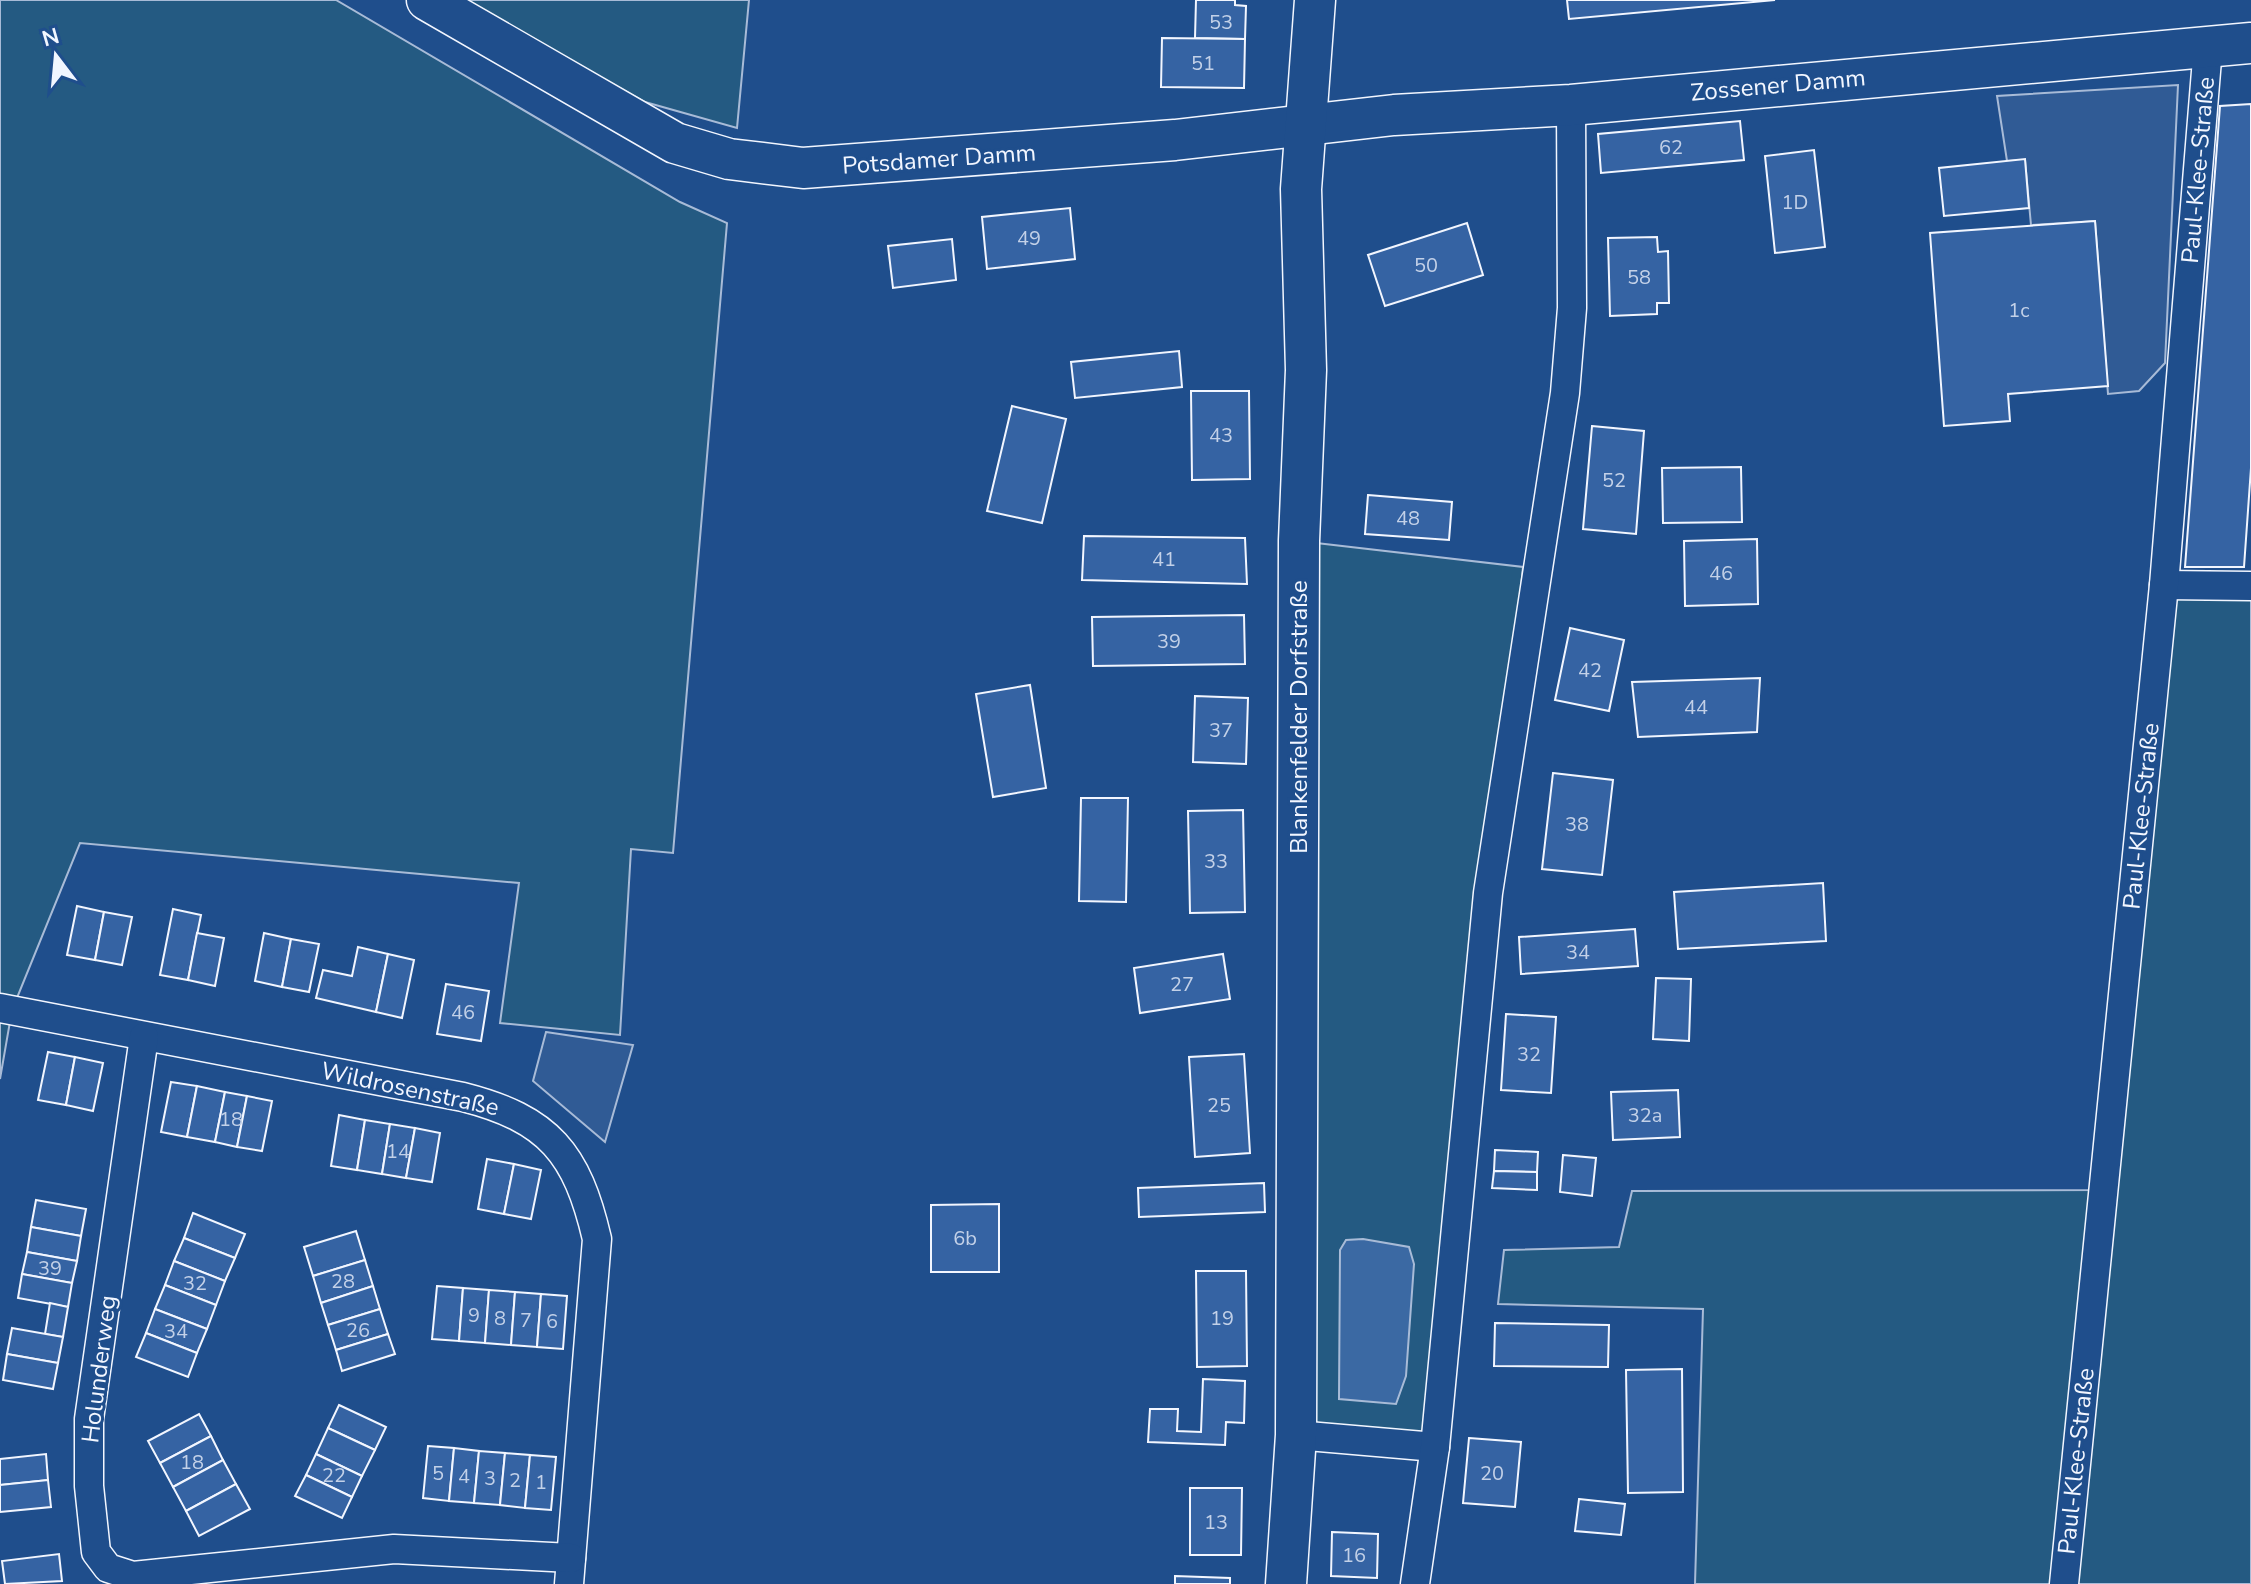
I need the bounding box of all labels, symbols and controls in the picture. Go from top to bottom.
house number: 53 [1209,9,1233,36]
north arrow [16,16,96,96]
text: N [39,21,63,54]
house number: 51 [1191,50,1215,77]
street label: Zossener Damm [1689,61,1867,109]
street label: Paul-Klee-Straße [2174,75,2222,265]
house number: 62 [1659,134,1683,161]
street label: Potsdamer Damm [841,136,1037,182]
house number: 1D [1782,189,1808,216]
house number: 49 [1017,225,1041,252]
house number: 50 [1414,252,1438,279]
house number: 58 [1627,264,1651,291]
house number: 1c [2008,297,2030,324]
house number: 43 [1209,422,1233,449]
house number: 52 [1602,467,1626,494]
house number: 48 [1396,505,1420,532]
house number: 41 [1152,546,1176,573]
house number: 46 [1709,560,1733,587]
street label: Blankenfelder Dorfstraße [1283,580,1315,854]
house number: 39 [1157,628,1181,655]
house number: 42 [1578,657,1602,684]
house number: 44 [1684,694,1708,721]
house number: 37 [1209,717,1233,744]
street label: Paul-Klee-Straße [2115,721,2167,911]
house number: 38 [1565,811,1589,838]
house number: 33 [1204,848,1228,875]
house number: 34 [1566,939,1590,966]
house number: 27 [1170,971,1194,998]
house number: 46 [451,999,475,1026]
house number: 32 [1517,1041,1541,1068]
street label: Wildrosenstraße [318,1055,502,1123]
house number: 25 [1207,1092,1231,1119]
house number: 32a [1628,1102,1662,1129]
house number: 18 [219,1106,243,1133]
house number: 14 [386,1138,410,1165]
house number: 6b [953,1225,977,1252]
house number: 39 [38,1255,62,1282]
house number: 28 [331,1268,355,1295]
house number: 32 [183,1270,207,1297]
street label: Holunderweg [74,1293,124,1445]
house number: 9 [468,1302,480,1329]
house number: 8 [494,1305,506,1332]
house number: 19 [1210,1305,1234,1332]
house number: 7 [520,1307,532,1334]
house number: 6 [546,1308,558,1335]
house number: 26 [346,1317,370,1344]
house number: 34 [164,1318,188,1345]
street label: Paul-Klee-Straße [2050,1366,2102,1556]
house number: 18 [180,1449,204,1476]
house number: 5 [432,1460,444,1487]
house number: 20 [1480,1460,1504,1487]
house number: 22 [322,1462,346,1489]
house number: 4 [458,1463,470,1490]
house number: 3 [484,1465,496,1492]
house number: 2 [509,1467,521,1494]
house number: 1 [535,1469,547,1496]
house number: 13 [1204,1509,1228,1536]
house number: 16 [1342,1542,1366,1569]

